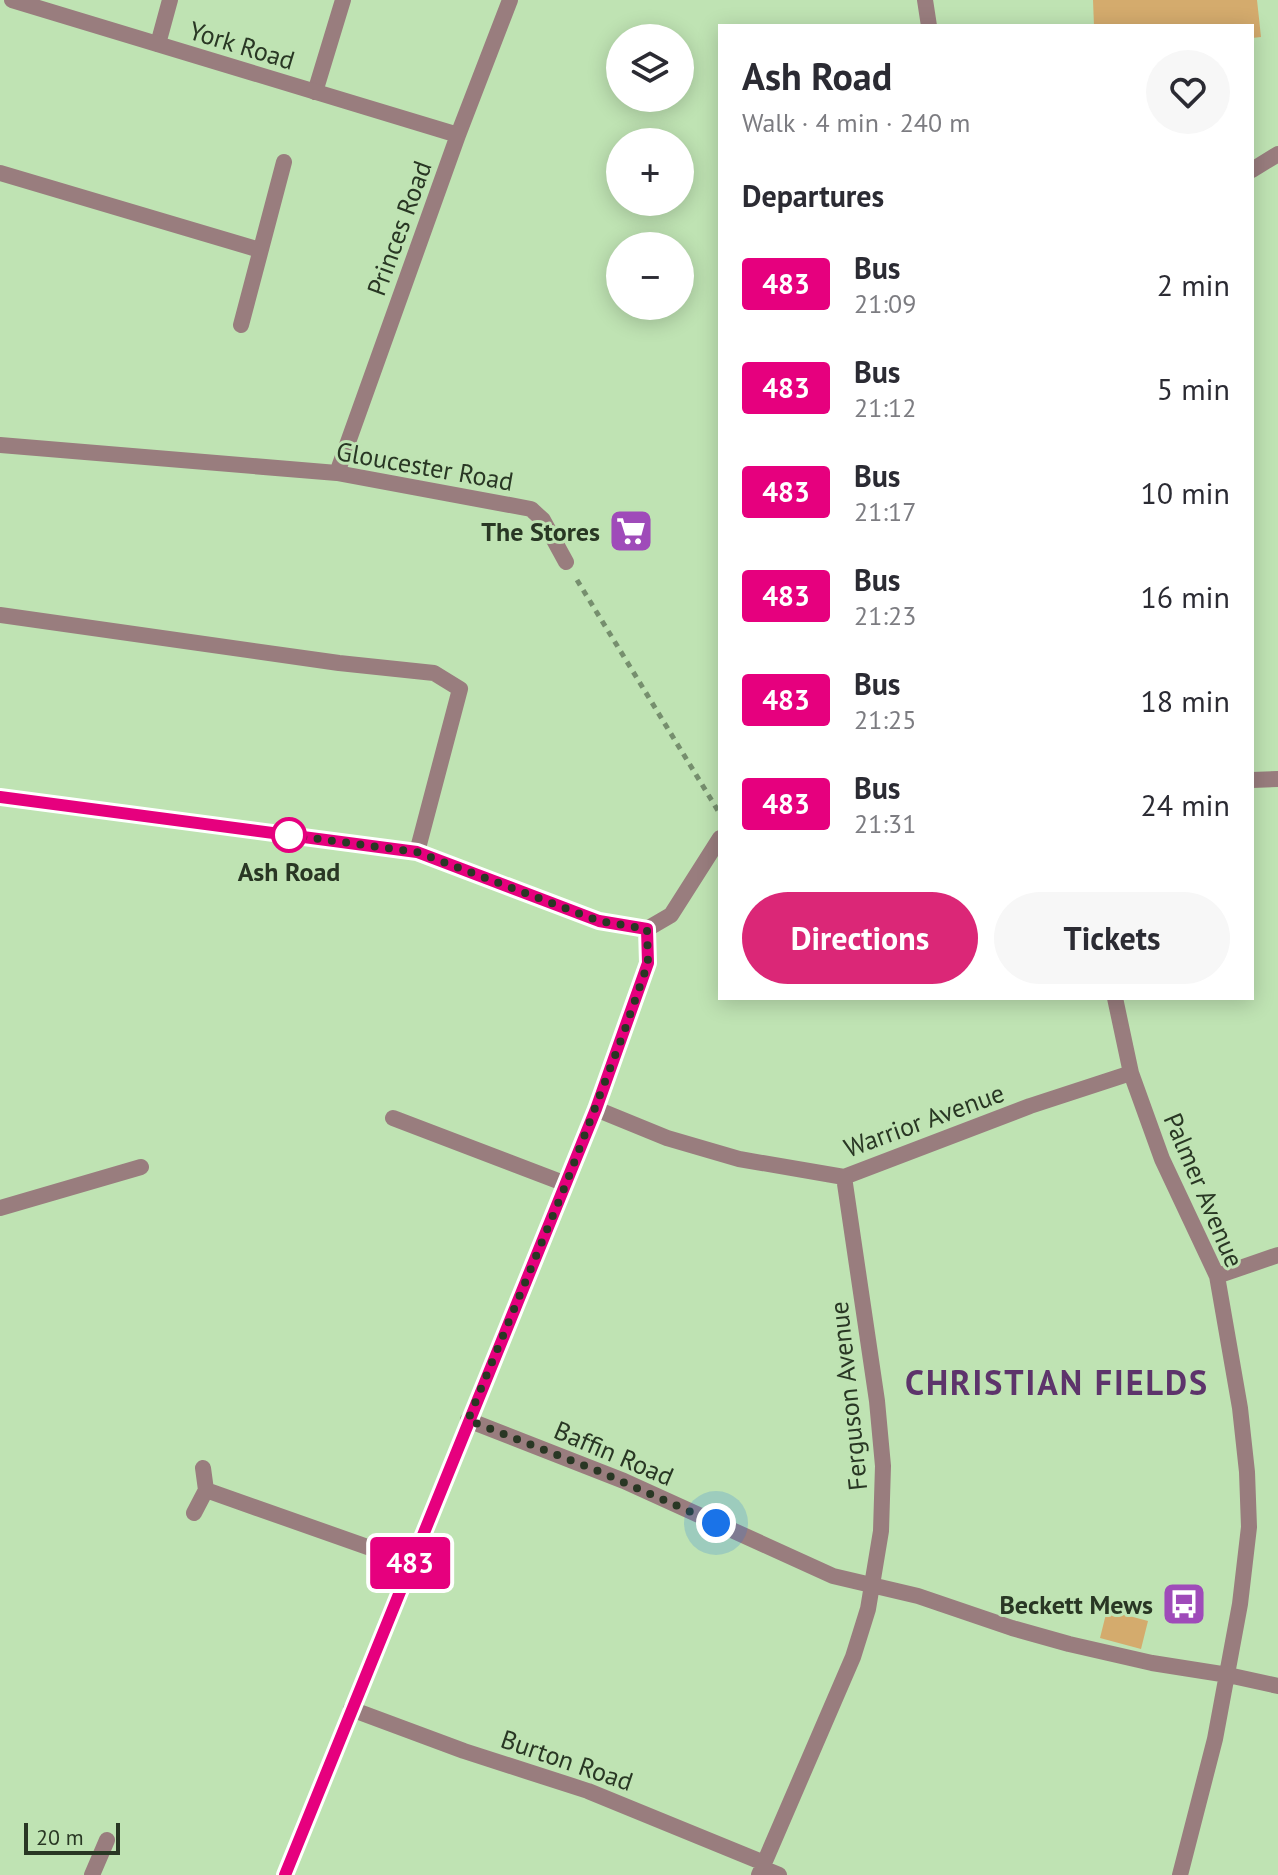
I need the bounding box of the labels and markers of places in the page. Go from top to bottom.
supermarket icon: The Stores [607,507,655,555]
place label: The Stores [481,515,600,548]
marker: Ash Road [272,818,306,852]
place label: Ash Road [238,855,340,888]
bus stop icon: Beckett Mews [1160,1580,1208,1628]
place label: Beckett Mews [999,1588,1153,1621]

